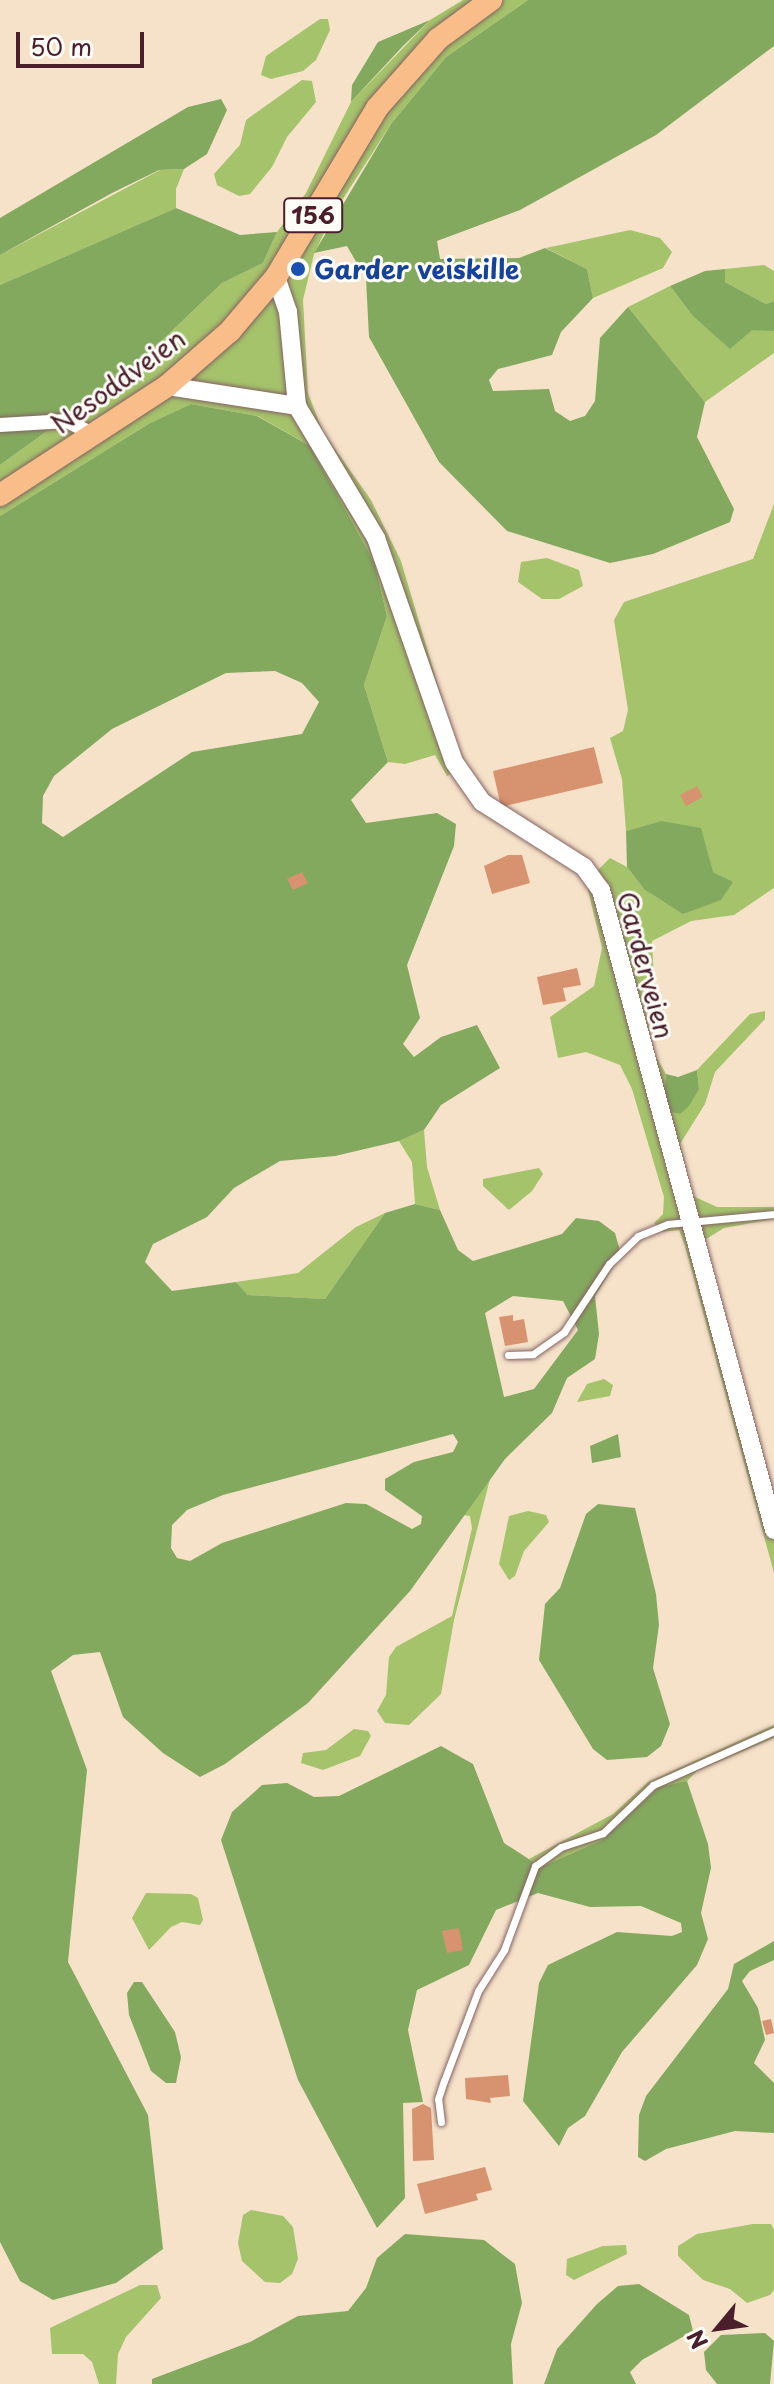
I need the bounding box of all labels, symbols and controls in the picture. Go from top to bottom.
scale bar [20,16,148,66]
text: 50 m [30,28,92,64]
road number: 156 [283,195,343,235]
place label: Garder veiskille [314,253,519,285]
marker: Garder veiskille [289,260,307,278]
street label: Nesoddveien [45,322,191,440]
street label: Garderveien [611,888,681,1042]
north arrow [678,2288,758,2368]
text: N [678,2324,715,2356]

